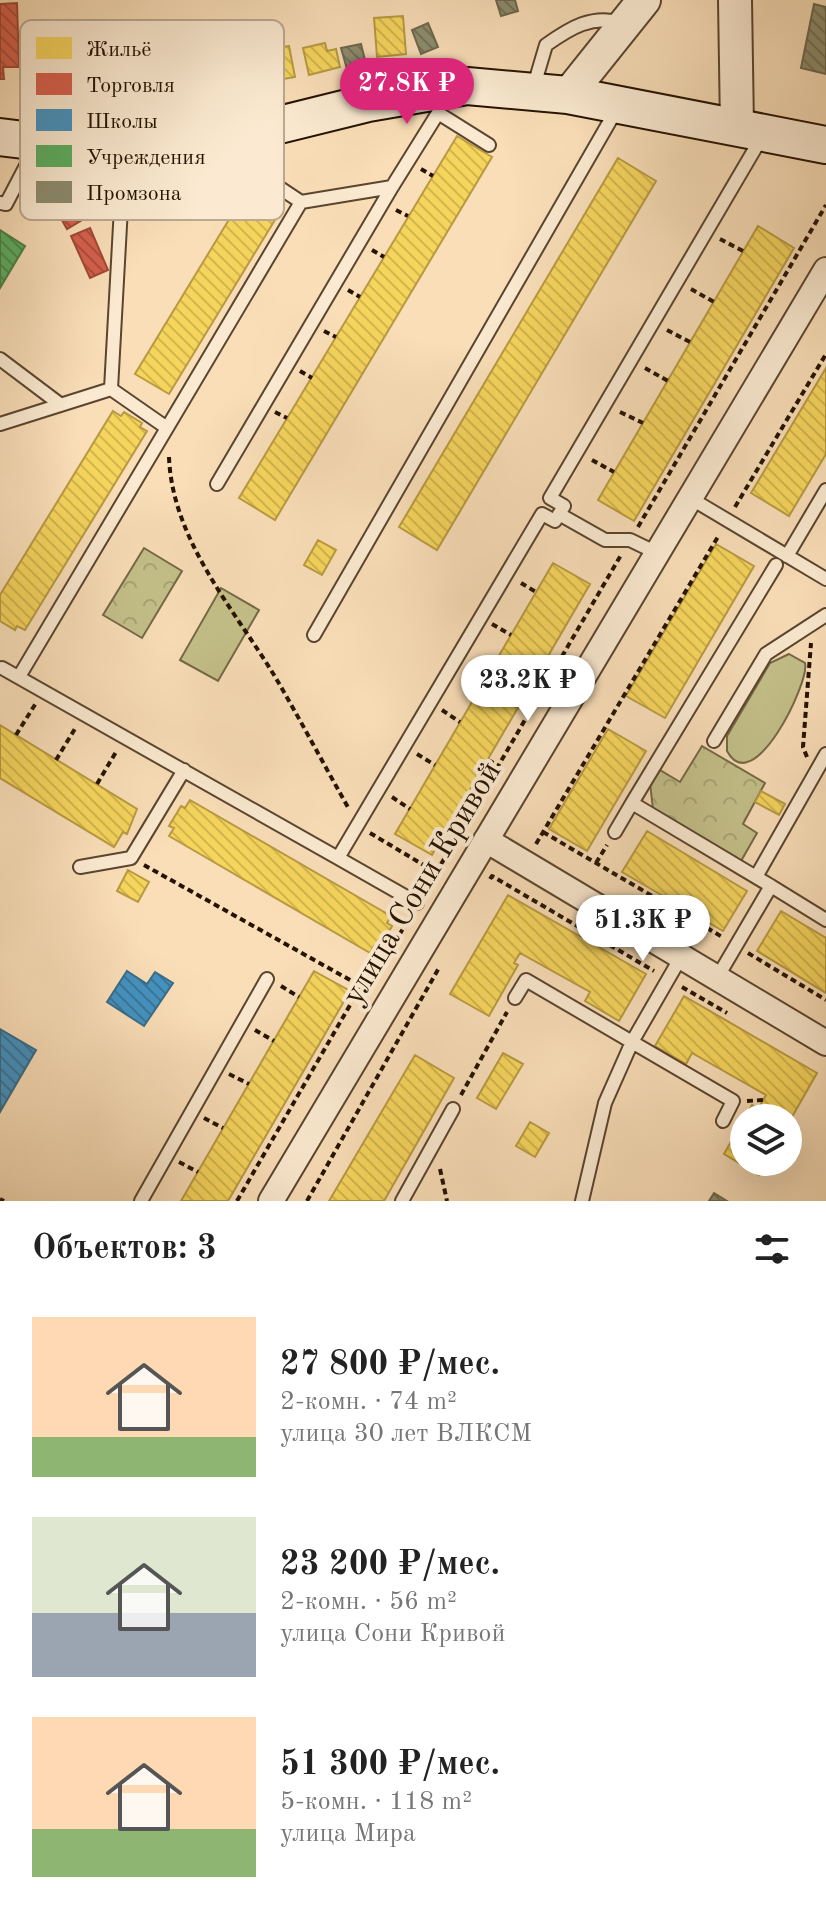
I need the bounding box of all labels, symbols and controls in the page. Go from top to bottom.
legend [20,20,284,220]
text: Жильё [86,39,151,61]
pin: 27.8K ₽ [333,58,481,126]
text: 27.8K ₽ [358,71,456,97]
text: Торговля [86,75,175,97]
text: Школы [86,111,158,133]
text: Учреждения [86,147,206,169]
text: Промзона [86,183,182,205]
pin: 23.2K ₽ [454,655,602,723]
text: 23.2K ₽ [479,668,577,694]
street label: улица Сони Кривой [338,757,508,1011]
pin: 51.3K ₽ [569,895,717,963]
text: 51.3K ₽ [594,908,692,934]
map controls [730,1104,802,1176]
button: layers [730,1104,802,1176]
icon: filters [750,1227,794,1271]
text: Объектов: 3 [32,1232,217,1266]
text: 27 800 ₽/мес. [280,1348,500,1382]
icon: home [96,1349,192,1445]
text: 2-комн. · 74 m² [280,1389,457,1415]
text: улица 30 лет ВЛКСМ [280,1421,532,1447]
text: 23 200 ₽/мес. [280,1548,500,1582]
icon: home [96,1549,192,1645]
text: 2-комн. · 56 m² [280,1589,457,1615]
text: улица Сони Кривой [280,1621,505,1647]
text: 51 300 ₽/мес. [280,1748,500,1782]
icon: home [96,1749,192,1845]
text: 5-комн. · 118 m² [280,1789,472,1815]
text: улица Мира [280,1821,416,1847]

